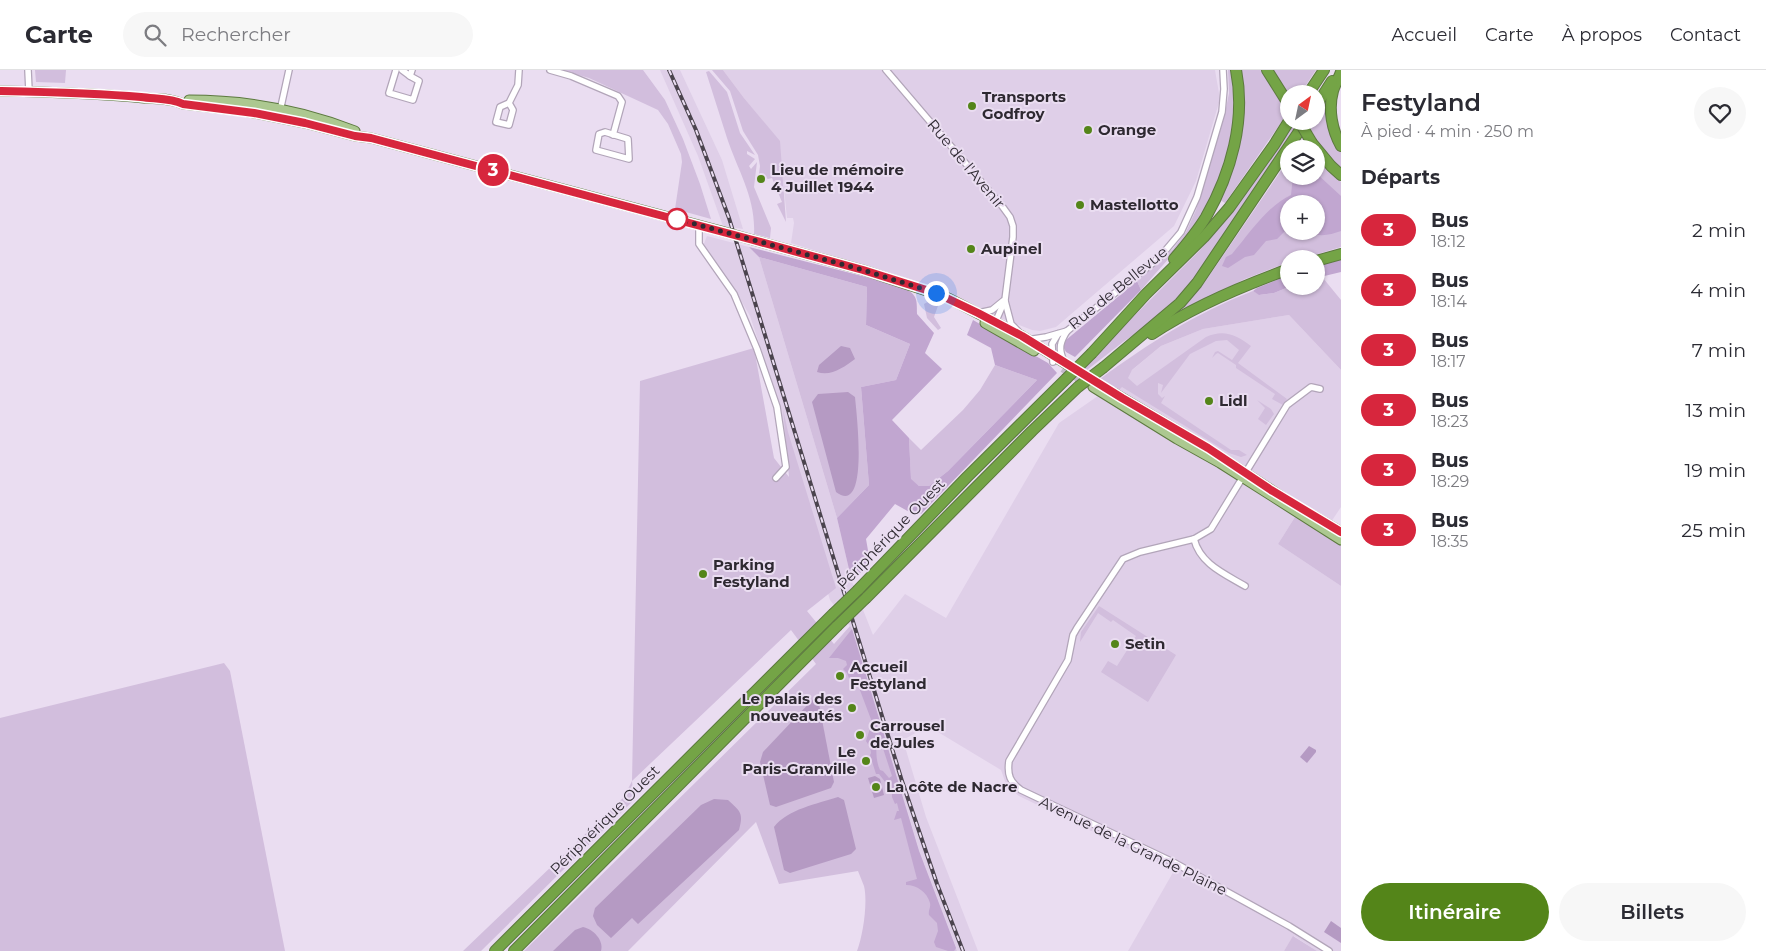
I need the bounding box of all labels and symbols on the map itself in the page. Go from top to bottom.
north arrow [1280,85,1325,130]
place label: Transports Godfroy [982,87,1066,123]
marker: Transports Godfroy [966,100,978,112]
street label: Rue de l'Avenir [923,115,1009,212]
place label: Orange [1098,120,1156,139]
marker: Orange [1082,124,1094,136]
line badge: 3 [477,154,509,186]
place label: Lieu de mémoire 4 Juillet 1944 [771,160,904,196]
marker: Lieu de mémoire 4 Juillet 1944 [755,173,767,185]
place label: Mastellotto [1090,195,1179,214]
marker: Mastellotto [1074,199,1086,211]
unlabelled marker [666,208,688,230]
place label: Aupinel [980,239,1042,258]
street label: Rue de Bellevue [1064,242,1171,333]
marker: Aupinel [965,243,977,255]
your location [924,281,949,306]
place label: Lidl [1219,391,1247,410]
marker: Lidl [1203,395,1215,407]
street label: Périphérique Ouest [833,474,949,593]
place label: Parking Festyland [713,555,790,591]
marker: Parking Festyland [697,568,709,580]
place label: Setin [1125,634,1165,653]
marker: Setin [1109,638,1121,650]
place label: Accueil Festyland [849,657,927,693]
marker: Accueil Festyland [834,670,846,682]
place label: Le palais des nouveautés [742,689,842,725]
marker: Le palais des nouveautés [846,702,858,714]
place label: Carrousel de Jules [870,716,945,752]
marker: Carrousel de Jules [854,729,866,741]
place label: Le Paris-Granville [742,742,856,778]
marker: Le Paris-Granville [860,755,872,767]
street label: Périphérique Ouest [546,761,663,878]
place label: La côte de Nacre [886,777,1017,796]
marker: La côte de Nacre [870,781,882,793]
street label: Avenue de la Grande Plaine [1036,792,1230,899]

